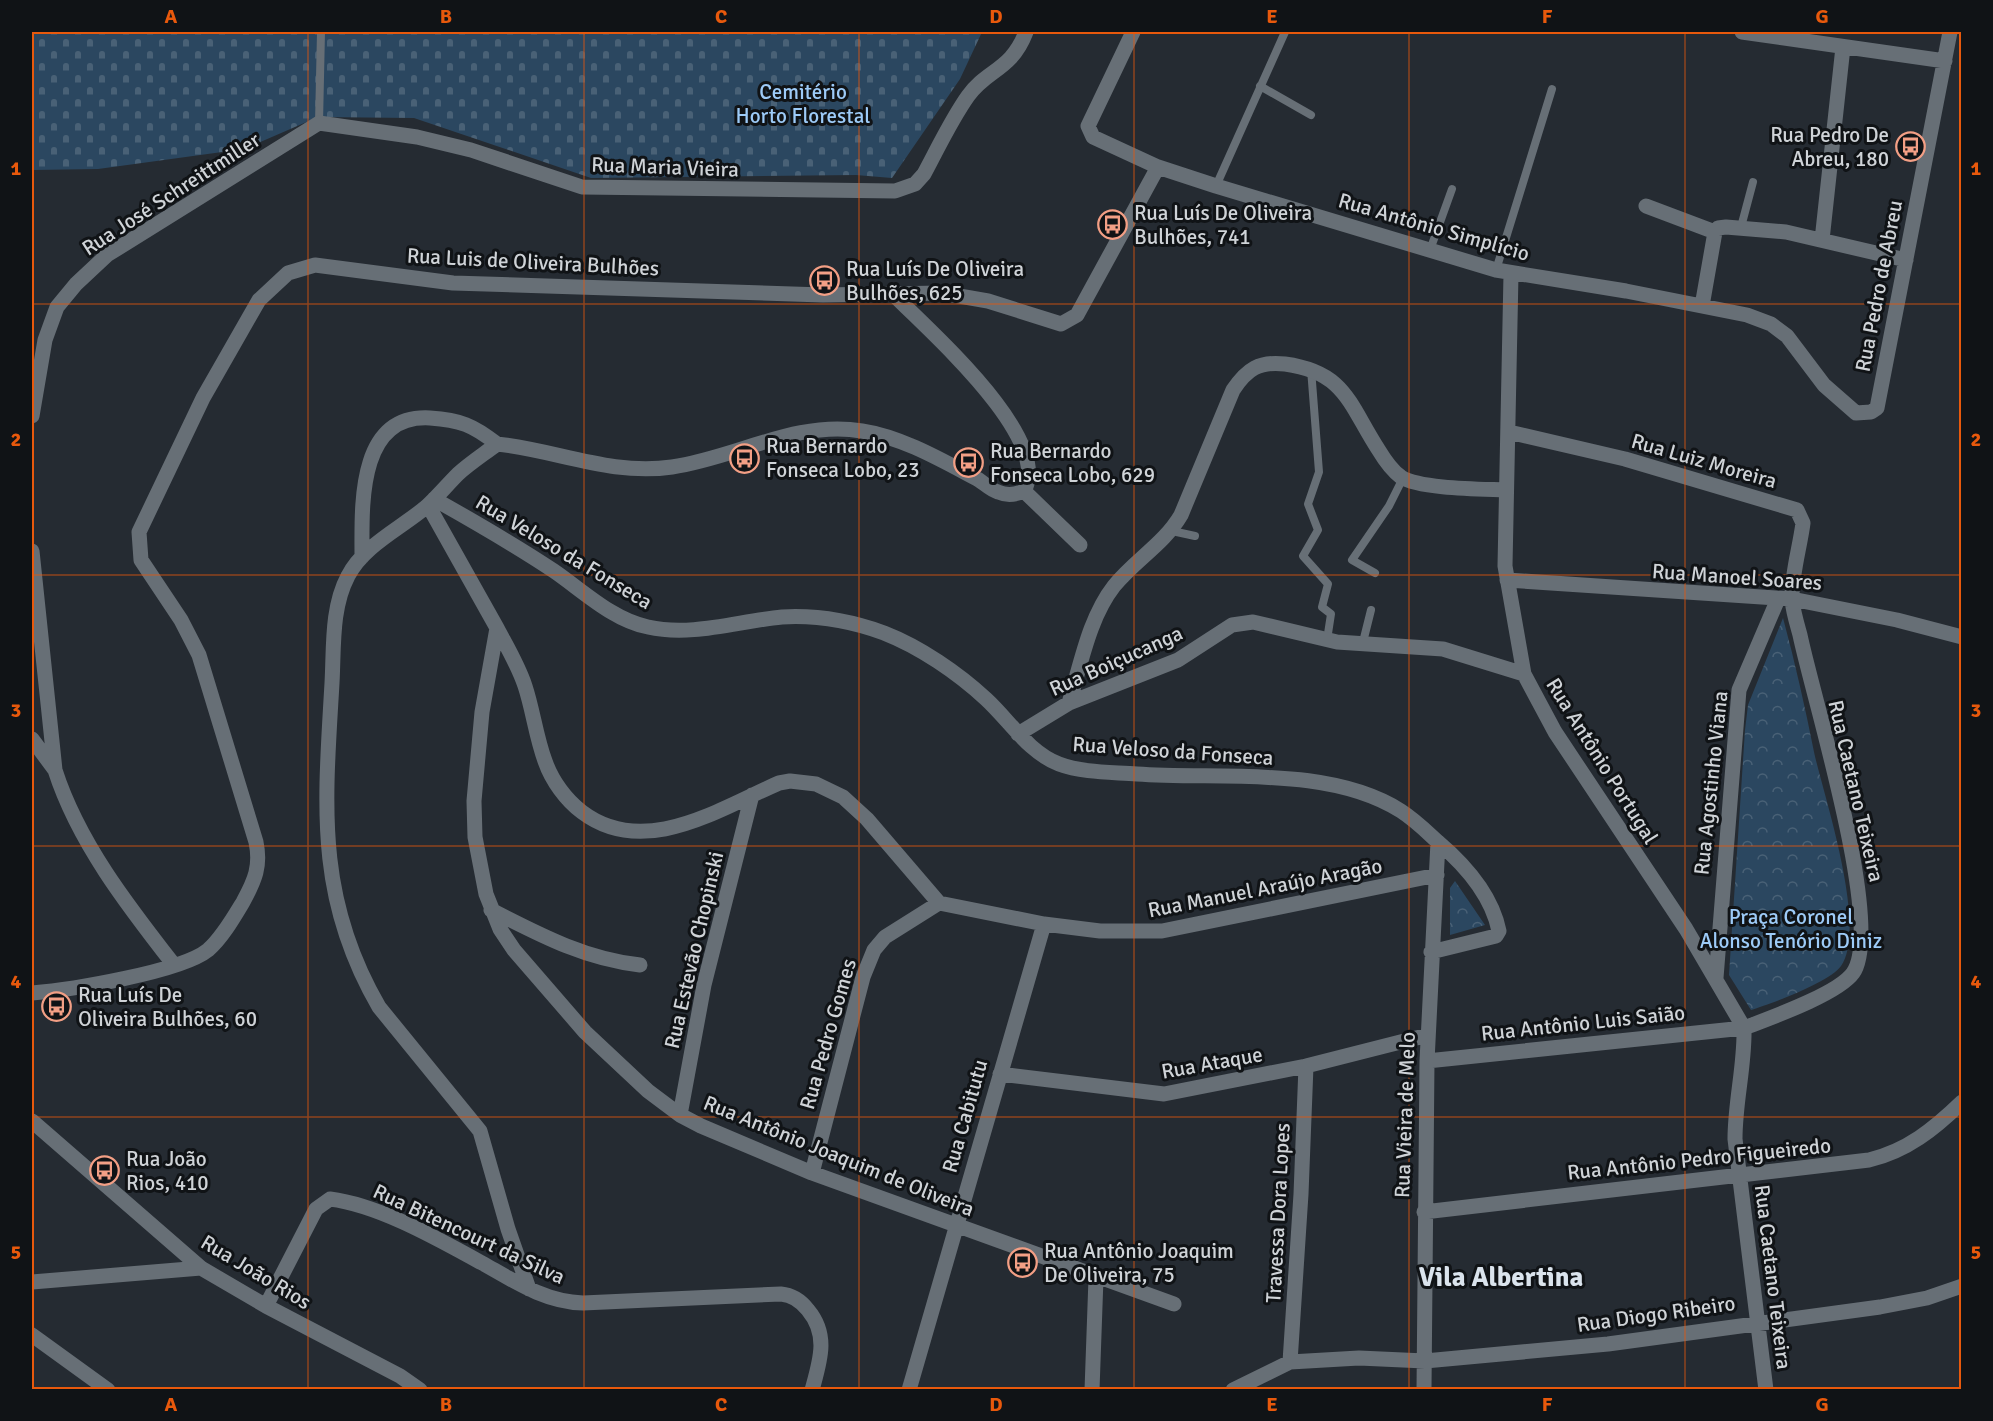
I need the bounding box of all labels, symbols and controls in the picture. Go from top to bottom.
text: A [165,4,178,29]
text: B [440,4,452,29]
text: C [715,4,727,29]
text: D [989,4,1003,29]
text: E [1266,4,1278,29]
text: F [1542,4,1553,29]
text: G [1815,4,1829,29]
park label: Cemitério Horto Florestal [736,79,870,129]
place label: Rua Pedro De Abreu, 180 [1770,122,1889,172]
street label: Rua José Schreittmiller [77,127,265,261]
bus stop icon: Rua Pedro De Abreu, 180 [1894,131,1926,163]
street label: Rua Maria Vieira [591,151,739,183]
text: 1 [11,156,22,181]
text: 1 [1971,156,1982,181]
street label: Rua Antônio Simplício [1335,187,1533,267]
street label: Rua Pedro de Abreu [1850,198,1908,374]
place label: Rua Luís De Oliveira Bulhões, 741 [1134,200,1312,250]
bus stop icon: Rua Luís De Oliveira Bulhões, 741 [1097,209,1129,241]
street label: Rua Luis de Oliveira Bulhões [406,242,660,282]
place label: Rua Luís De Oliveira Bulhões, 625 [846,256,1024,306]
bus stop icon: Rua Luís De Oliveira Bulhões, 625 [809,265,841,297]
text: 2 [11,427,21,452]
text: 2 [1971,427,1981,452]
street label: Rua Luiz Moreira [1628,428,1780,494]
place label: Rua Bernardo Fonseca Lobo, 23 [766,433,920,483]
place label: Rua Bernardo Fonseca Lobo, 629 [990,438,1155,488]
bus stop icon: Rua Bernardo Fonseca Lobo, 23 [729,442,761,474]
bus stop icon: Rua Bernardo Fonseca Lobo, 629 [953,447,985,479]
street label: Rua Veloso da Fonseca [471,489,657,615]
street label: Rua Manoel Soares [1651,558,1823,596]
street label: Rua Boiçucanga [1045,620,1187,702]
street label: Rua Antônio Portugal [1540,673,1664,849]
street label: Rua Agostinho Viana [1688,690,1734,876]
text: 3 [11,698,21,723]
street label: Rua Caetano Teixeira [1822,698,1890,884]
text: 3 [1971,698,1981,723]
street label: Rua Veloso da Fonseca [1072,731,1274,771]
street label: Rua Estevão Chopinski [659,849,729,1051]
street label: Rua Manuel Araújo Aragão [1146,853,1384,923]
park label: Praça Coronel Alonso Tenório Diniz [1700,904,1882,954]
street label: Rua Pedro Gomes [794,956,862,1112]
text: 4 [11,969,22,994]
text: 4 [1971,969,1982,994]
place label: Rua Luís De Oliveira Bulhões, 60 [78,982,257,1032]
bus stop icon: Rua Luís De Oliveira Bulhões, 60 [41,991,73,1023]
street label: Rua Antônio Luis Saião [1480,999,1686,1047]
street label: Rua Vieira de Melo [1389,1031,1421,1199]
street label: Rua Ataque [1159,1041,1265,1085]
street label: Rua Cabitutu [936,1056,994,1176]
street label: Rua Antônio Joaquim de Oliveira [700,1090,978,1222]
street label: Travessa Dora Lopes [1260,1122,1296,1304]
street label: Rua Antônio Pedro Figueiredo [1566,1132,1832,1186]
place label: Rua João Rios, 410 [126,1146,209,1196]
bus stop icon: Rua João Rios, 410 [89,1155,121,1187]
street label: Rua Bitencourt da Silva [369,1178,569,1290]
street label: Rua Caetano Teixeira [1749,1183,1797,1371]
street label: Rua João Rios [196,1229,316,1315]
place label: Rua Antônio Joaquim De Oliveira, 75 [1044,1238,1234,1288]
text: 5 [11,1240,21,1265]
text: 5 [1971,1240,1981,1265]
bus stop icon: Rua Antônio Joaquim De Oliveira, 75 [1007,1247,1039,1279]
district label: Vila Albertina [1419,1261,1583,1294]
street label: Rua Diogo Ribeiro [1575,1290,1737,1338]
text: A [165,1392,178,1417]
text: B [440,1392,452,1417]
text: C [715,1392,727,1417]
text: D [989,1392,1003,1417]
text: E [1266,1392,1278,1417]
text: F [1542,1392,1553,1417]
text: G [1815,1392,1829,1417]

